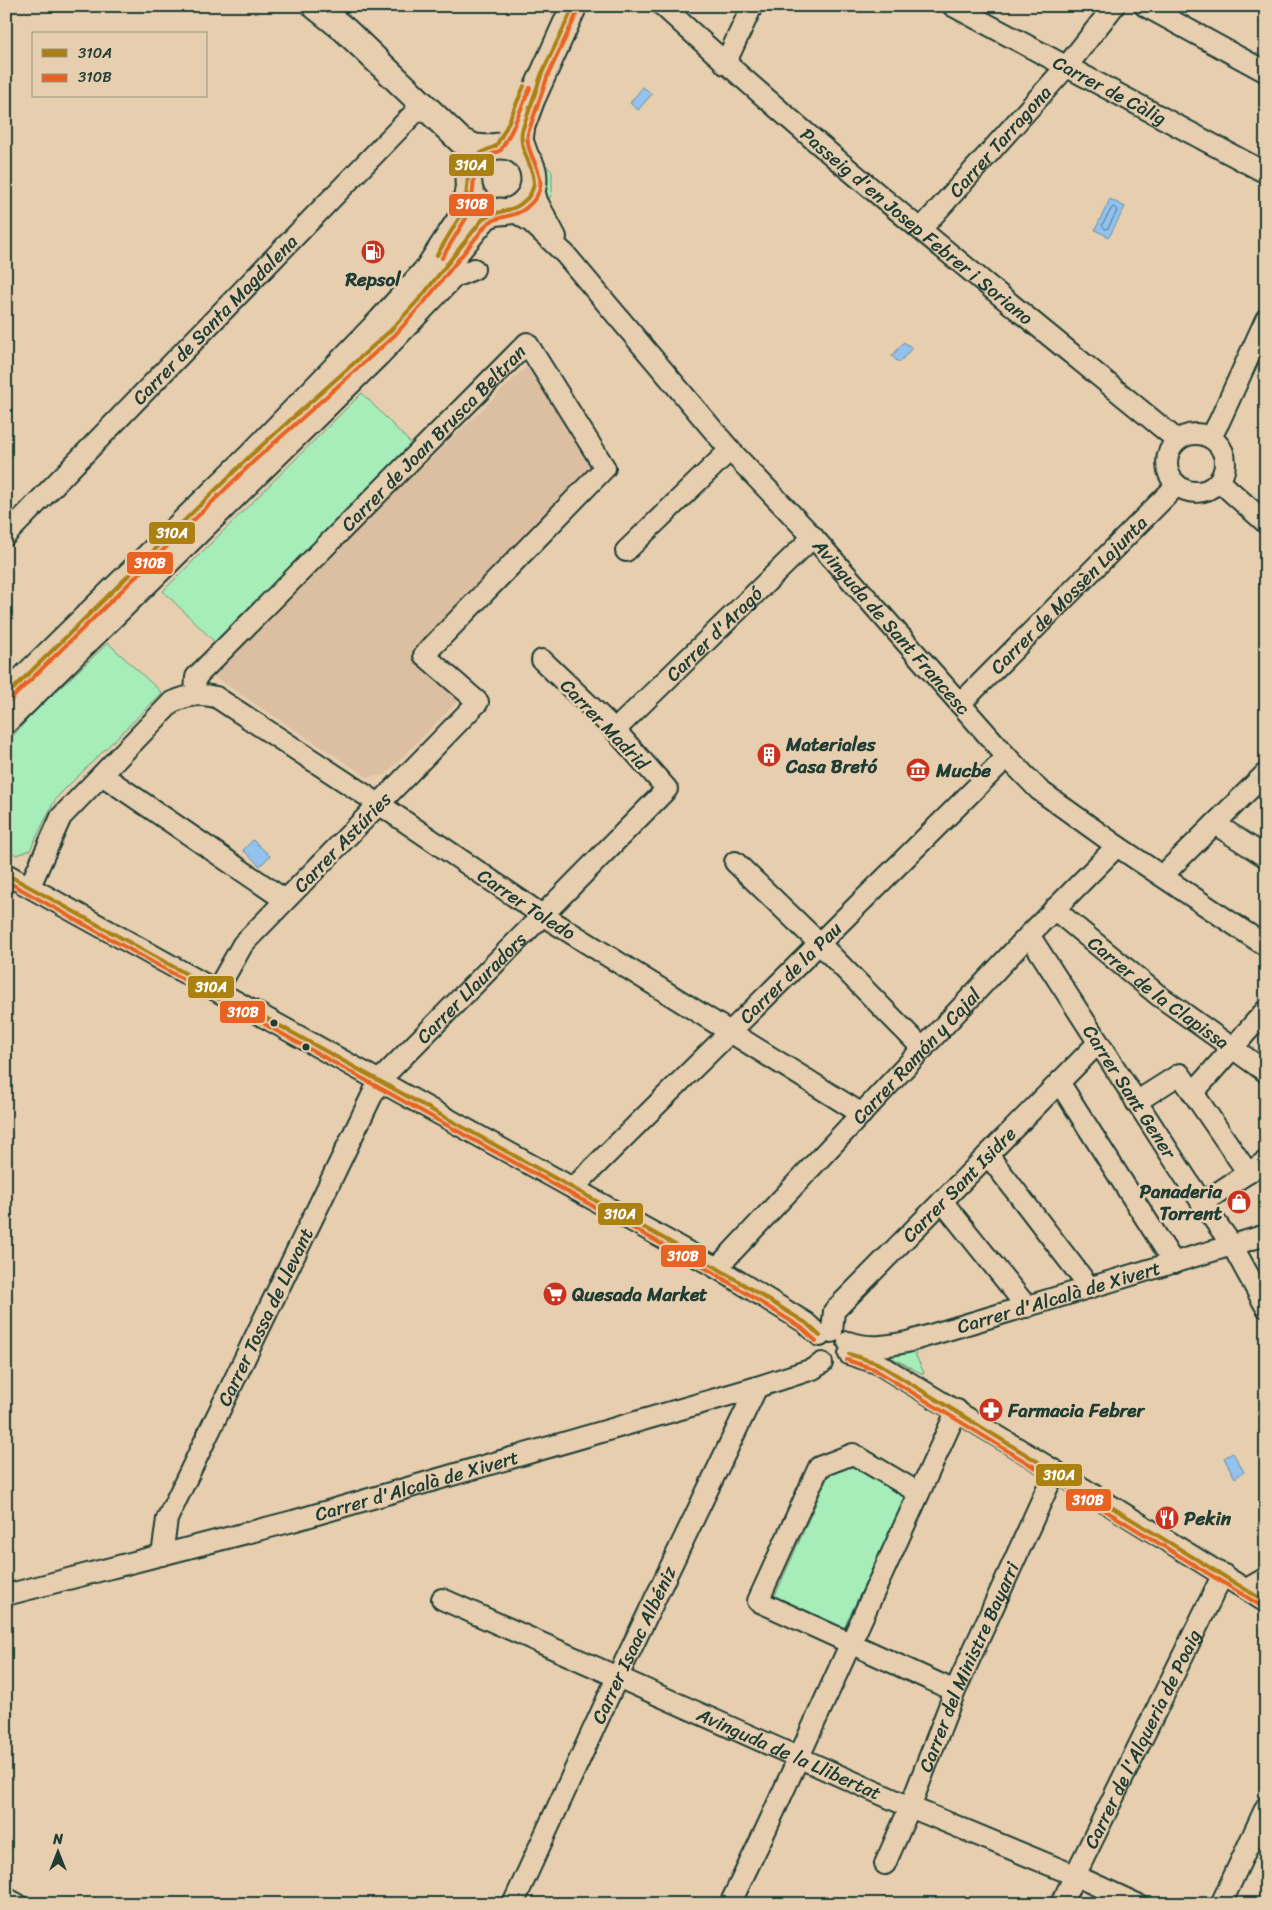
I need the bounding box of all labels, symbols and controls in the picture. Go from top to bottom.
legend [32,32,208,98]
text: 310A [78,40,112,66]
street label: Carrer de Càlig [1047,46,1173,134]
text: 310B [78,64,112,90]
street label: Carrer Tarragona [940,77,1060,205]
street label: Passeig d'en Josep Febrer i Soriano [792,119,1041,334]
line badge: 310A [448,153,495,177]
text: 310A [454,153,487,178]
text: 310B [455,192,488,217]
line badge: 310B [448,193,495,217]
street label: Carrer de Santa Magdalena [124,226,306,413]
fuel station icon: Repsol [360,239,386,265]
place label: Repsol [344,263,401,296]
street label: Carrer de Joan Brusca Beltran [333,337,534,540]
street label: Carrer de Mossèn Lajunta [982,507,1156,682]
line badge: 310A [148,521,196,545]
text: 310A [155,521,188,546]
street label: Avinguda de Sant Francesc [804,530,979,723]
line badge: 310B [126,551,174,575]
text: 310B [133,551,166,576]
street label: Carrer d'Aragó [658,578,771,690]
street label: Carrer Madrid [552,671,659,780]
place label: Materiales Casa Bretó [785,728,878,783]
building icon: Materiales Casa Bretó [756,742,782,768]
place label: Mucbe [935,754,991,787]
museum icon: Mucbe [905,757,931,783]
street label: Carrer Astúries [285,784,400,901]
street label: Carrer Toledo [470,859,583,949]
street label: Carrer de la Pau [731,914,850,1032]
street label: Carrer Llauradors [408,924,535,1052]
street label: Carrer de la Clapissa [1080,927,1237,1058]
line badge: 310A [187,975,235,999]
text: 310A [194,975,227,1000]
street label: Carrer Ramón y Cajal [844,980,989,1132]
line badge: 310B [219,1000,266,1024]
text: 310B [226,1000,259,1025]
unlabelled marker [269,1018,279,1028]
street label: Carrer Sant Gener [1074,1018,1186,1166]
unlabelled marker [301,1042,311,1052]
street label: Carrer Sant Isidre [894,1118,1025,1251]
place label: Panaderia Torrent [1139,1175,1223,1230]
shop icon: Panaderia Torrent [1226,1189,1252,1215]
line badge: 310A [597,1202,644,1226]
text: 310A [603,1202,636,1227]
street label: Carrer Tossa de Llevant [208,1222,323,1412]
line badge: 310B [660,1244,707,1268]
text: 310B [666,1244,699,1269]
street label: Carrer d'Alcalà de Xivert [953,1251,1165,1343]
place label: Quesada Market [572,1278,708,1311]
supermarket icon: Quesada Market [542,1281,568,1307]
place label: Farmacia Febrer [1007,1394,1146,1427]
pharmacy icon: Farmacia Febrer [978,1397,1004,1423]
street label: Carrer d'Alcalà de Xivert [311,1441,523,1531]
line badge: 310A [1035,1463,1083,1487]
text: 310A [1042,1463,1075,1488]
line badge: 310B [1065,1488,1112,1512]
text: 310B [1071,1488,1104,1513]
place label: Pekin [1184,1502,1232,1535]
restaurant icon: Pekin [1154,1505,1180,1531]
street label: Carrer del Ministre Bayarri [909,1556,1029,1777]
street label: Carrer Isaac Albéniz [582,1559,686,1729]
street label: Carrer de l'Alqueria de Poaig [1075,1623,1211,1854]
street label: Avinguda de la Llibertat [690,1698,887,1809]
text: N [52,1827,63,1852]
north arrow [32,1828,82,1878]

